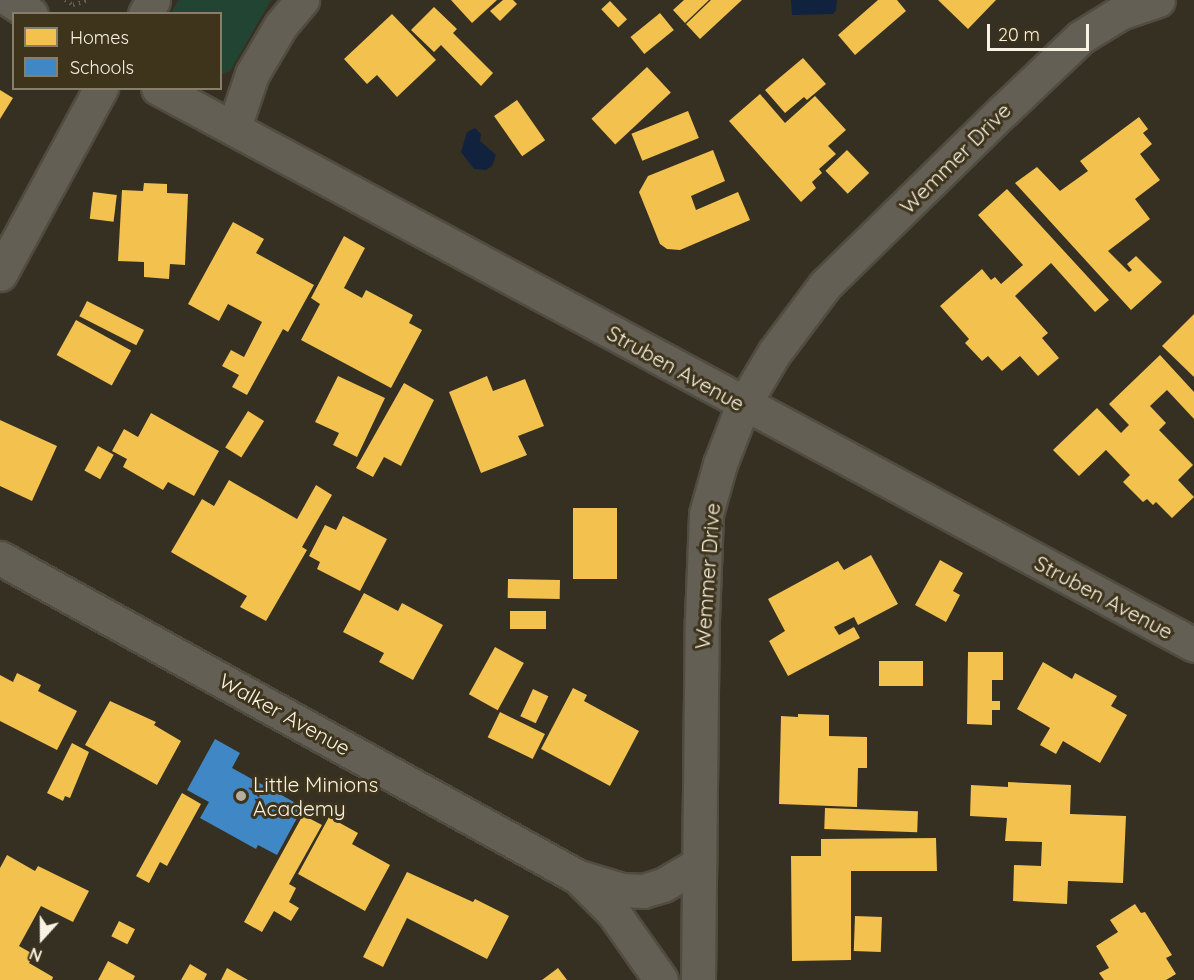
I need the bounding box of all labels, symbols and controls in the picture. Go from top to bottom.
legend [12,12,222,90]
scale bar [990,12,1092,50]
text: 20 m [998,23,1040,46]
text: Homes [70,26,129,49]
text: Schools [70,56,134,79]
street label: Wemmer Drive [894,97,1016,219]
street label: Struben Avenue [603,320,749,416]
street label: Wemmer Drive [689,502,725,650]
street label: Struben Avenue [1030,550,1178,644]
street label: Walker Avenue [215,668,355,760]
place label: Little Minions Academy [253,771,378,821]
marker: Little Minions Academy [234,789,248,803]
north arrow [12,908,72,968]
text: N [26,943,45,966]

